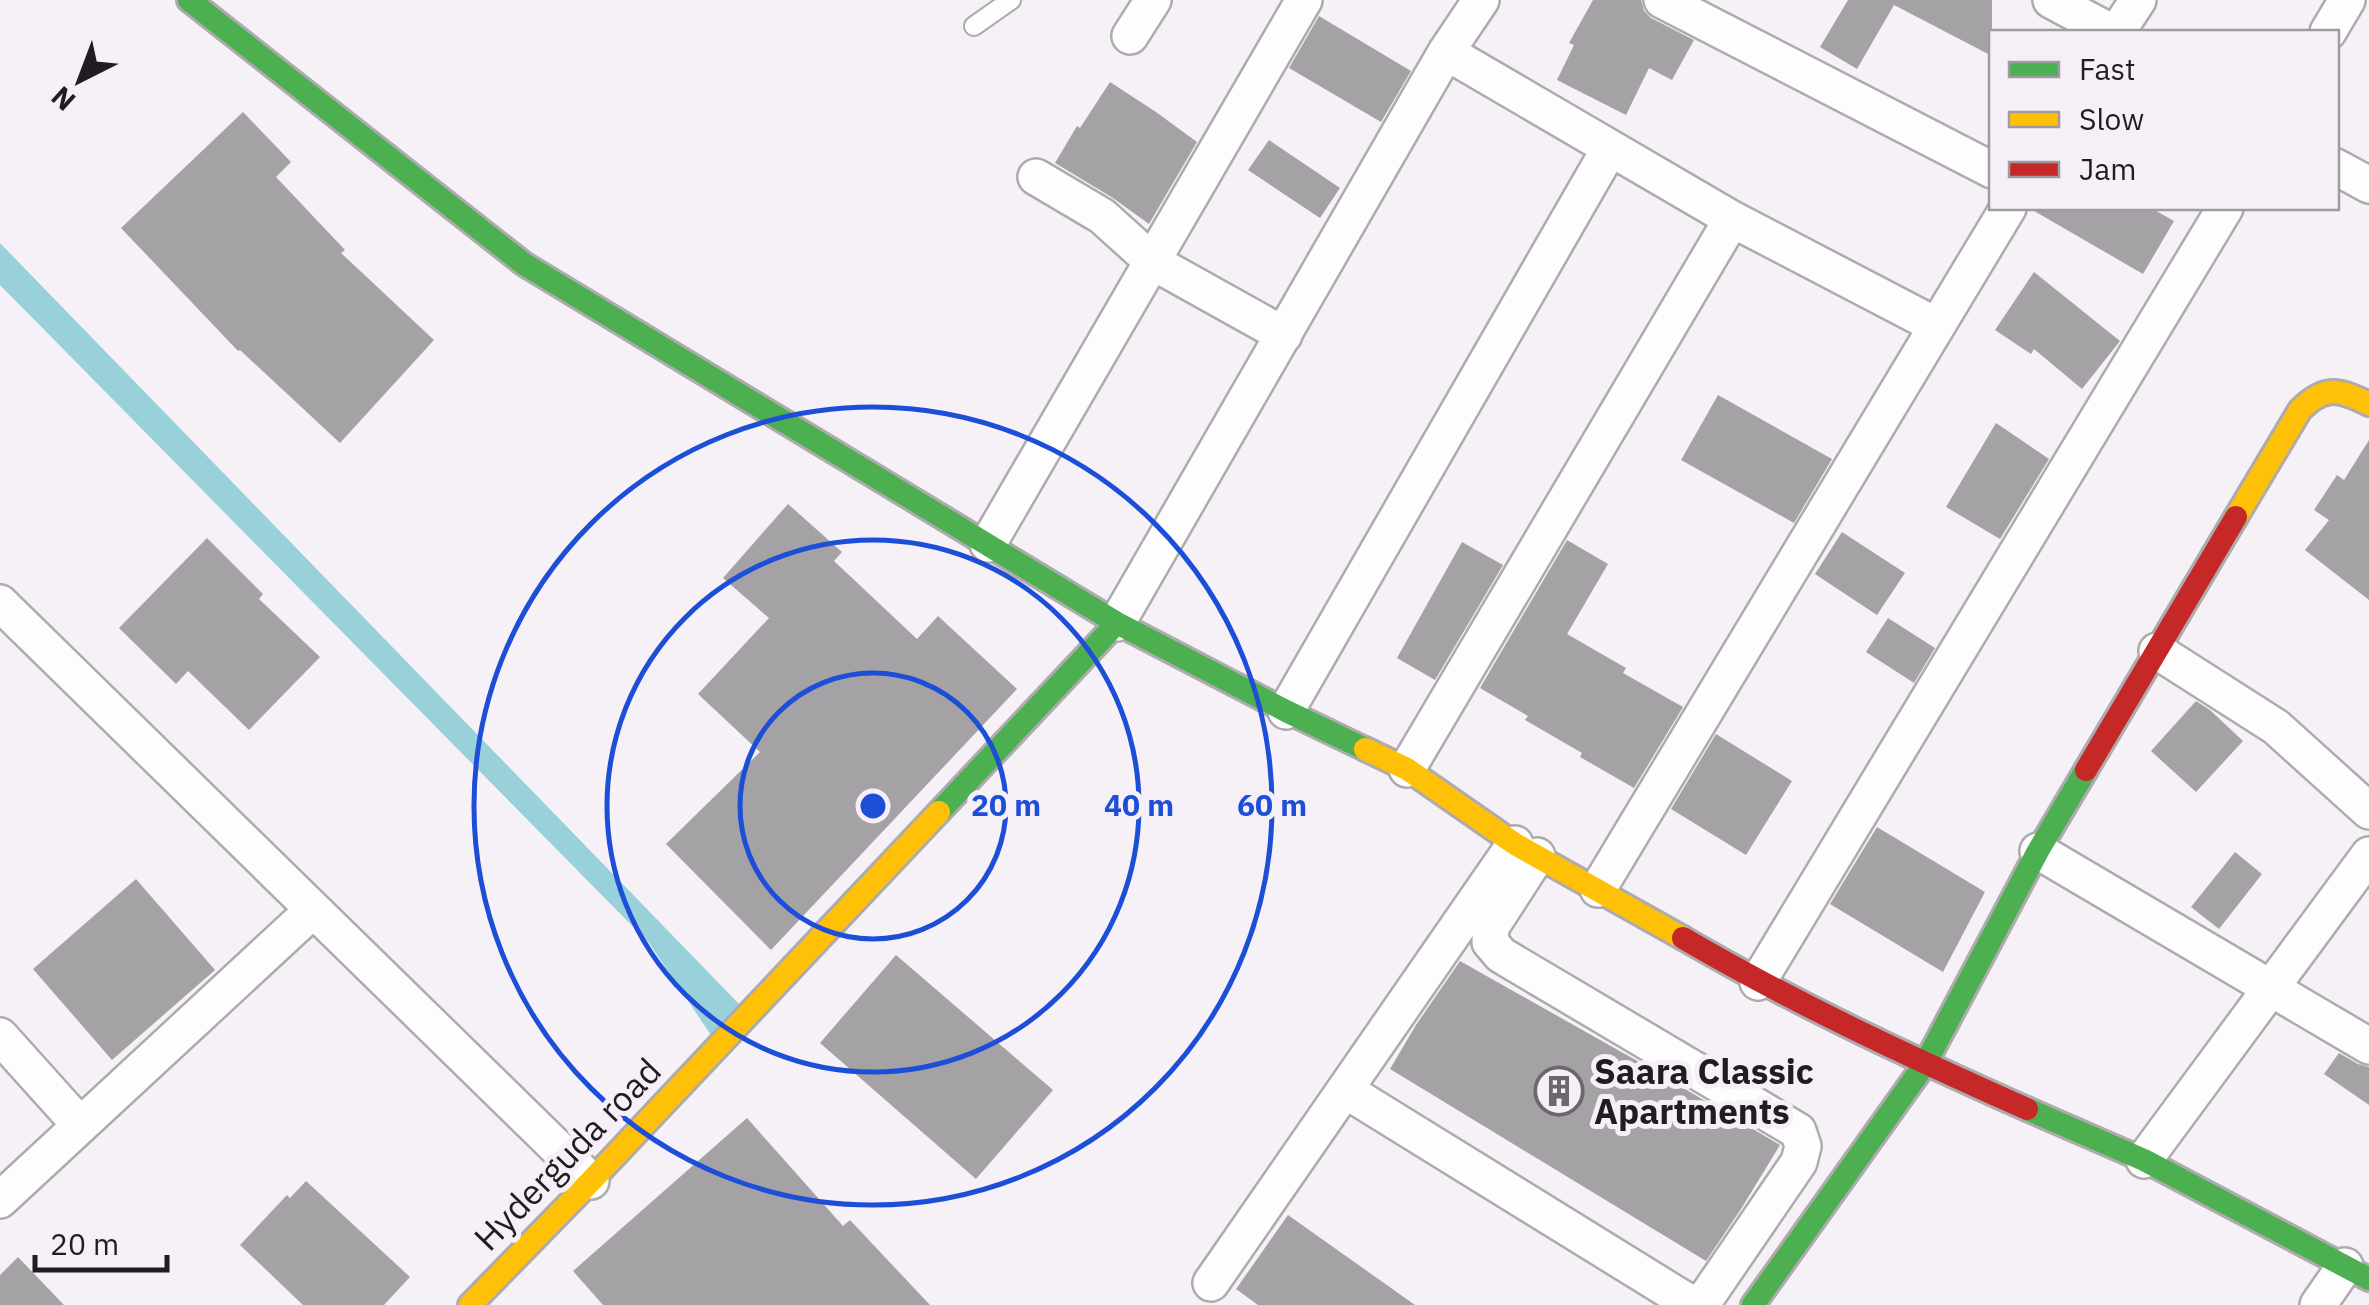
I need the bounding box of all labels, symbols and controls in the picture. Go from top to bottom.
north arrow [30,30,130,130]
legend [1989,30,2339,210]
text: Fast [2079,49,2136,88]
text: N [43,78,83,119]
text: Slow [2079,99,2144,138]
text: Jam [2079,149,2137,188]
text: 20 m [971,785,1041,824]
text: 40 m [1104,785,1174,824]
text: 60 m [1237,785,1307,824]
centre of rings [855,788,891,824]
street label: Hyderguda road [464,1048,670,1260]
place label: Saara Classic Apartments [1594,1048,1814,1134]
building icon: Saara Classic Apartments [1533,1065,1585,1117]
scale bar [35,1210,168,1272]
text: 20 m [50,1224,119,1263]

